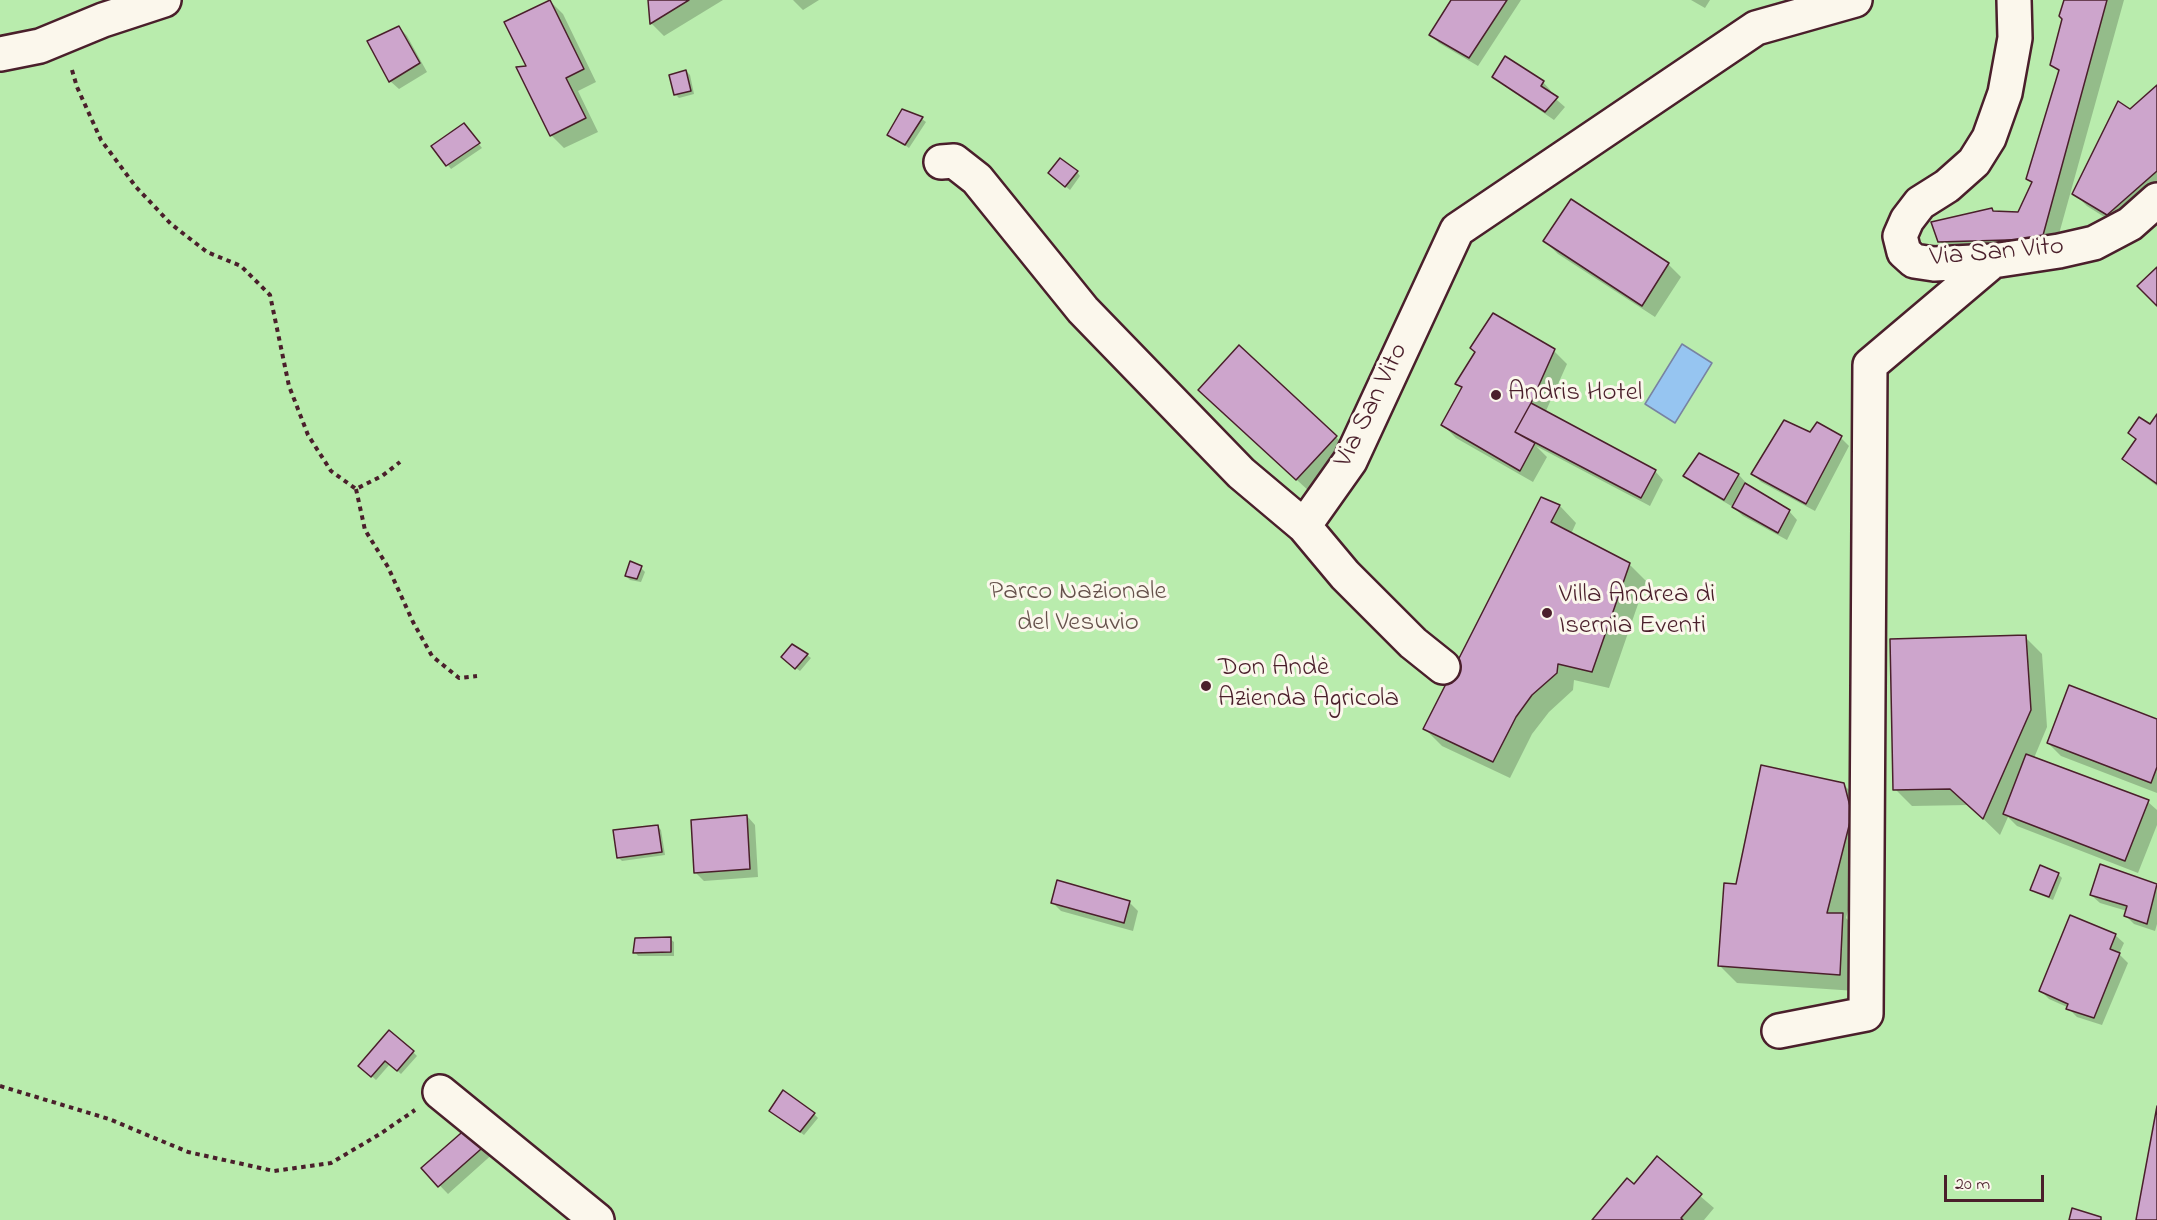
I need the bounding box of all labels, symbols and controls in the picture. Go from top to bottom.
street label: Via San Vito [1929,232,2065,276]
street label: Via San Vito [1329,339,1417,473]
place label: Andris Hotel [1508,379,1642,411]
marker: Andris Hotel [1489,388,1503,402]
park label: Parco Nazionale del Vesuvio [989,578,1167,641]
place label: Villa Andrea di Isernia Eventi [1559,581,1715,644]
marker: Villa Andrea di Isernia Eventi [1540,606,1554,620]
place label: Don Andè Azienda Agricola [1218,654,1399,717]
marker: Don Andè Azienda Agricola [1199,679,1213,693]
scale bar [1947,1163,2048,1201]
text: 20 m [1955,1172,1990,1198]

